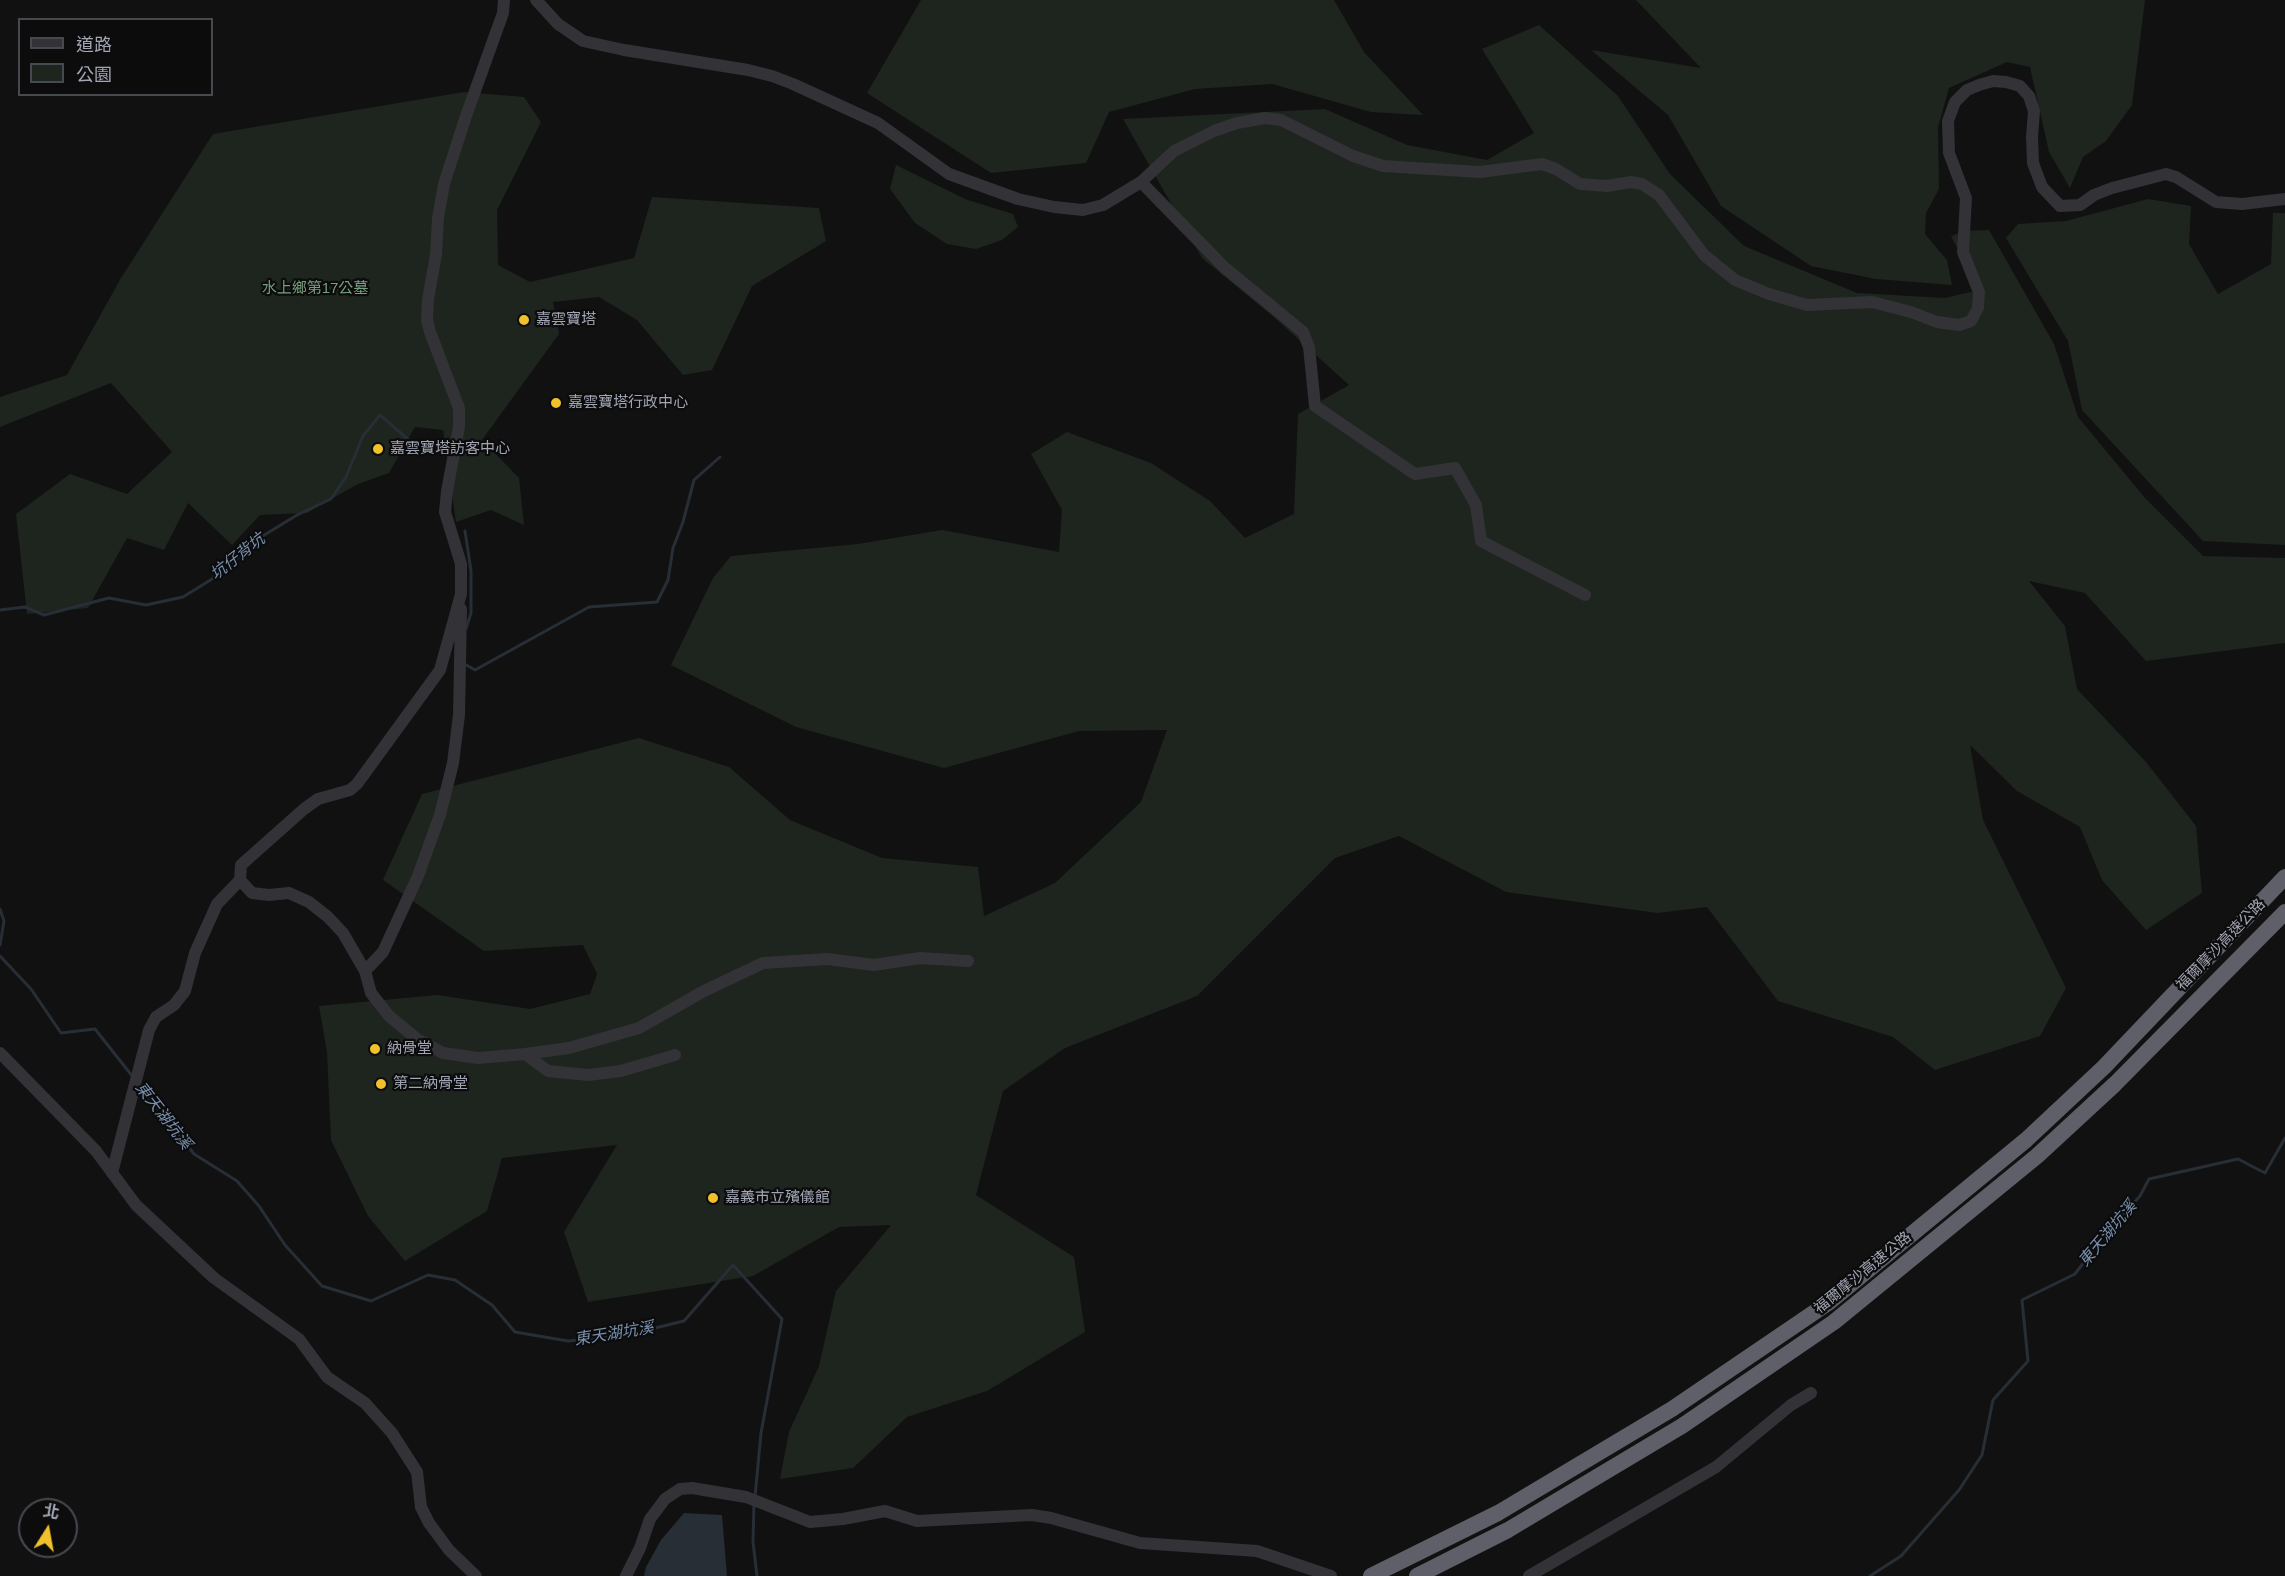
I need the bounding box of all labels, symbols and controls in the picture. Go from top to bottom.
legend [18,18,213,96]
text: 道路 [76,35,112,55]
text: 公園 [76,65,112,85]
park label: 水上鄉第17公墓 [262,280,368,298]
place label: 嘉雲寶塔 [536,311,596,329]
marker: 嘉雲寶塔 [517,313,531,327]
place label: 嘉雲寶塔行政中心 [568,394,688,412]
marker: 嘉雲寶塔行政中心 [549,396,563,410]
place label: 嘉雲寶塔訪客中心 [390,440,510,458]
marker: 嘉雲寶塔訪客中心 [371,442,385,456]
water label: 坑仔背坑 [207,530,269,584]
street label: 福爾摩沙高速公路 [2173,896,2269,994]
place label: 納骨堂 [387,1040,432,1058]
marker: 納骨堂 [368,1042,382,1056]
place label: 第二納骨堂 [393,1075,468,1093]
marker: 第二納骨堂 [374,1077,388,1091]
water label: 東天湖坑溪 [131,1079,195,1153]
place label: 嘉義市立殯儀館 [725,1189,830,1207]
marker: 嘉義市立殯儀館 [706,1191,720,1205]
water label: 東天湖坑溪 [2075,1197,2141,1271]
street label: 福爾摩沙高速公路 [1811,1228,1915,1318]
water label: 東天湖坑溪 [573,1318,655,1350]
north arrow [18,1498,78,1558]
text: 北 [42,1502,61,1522]

